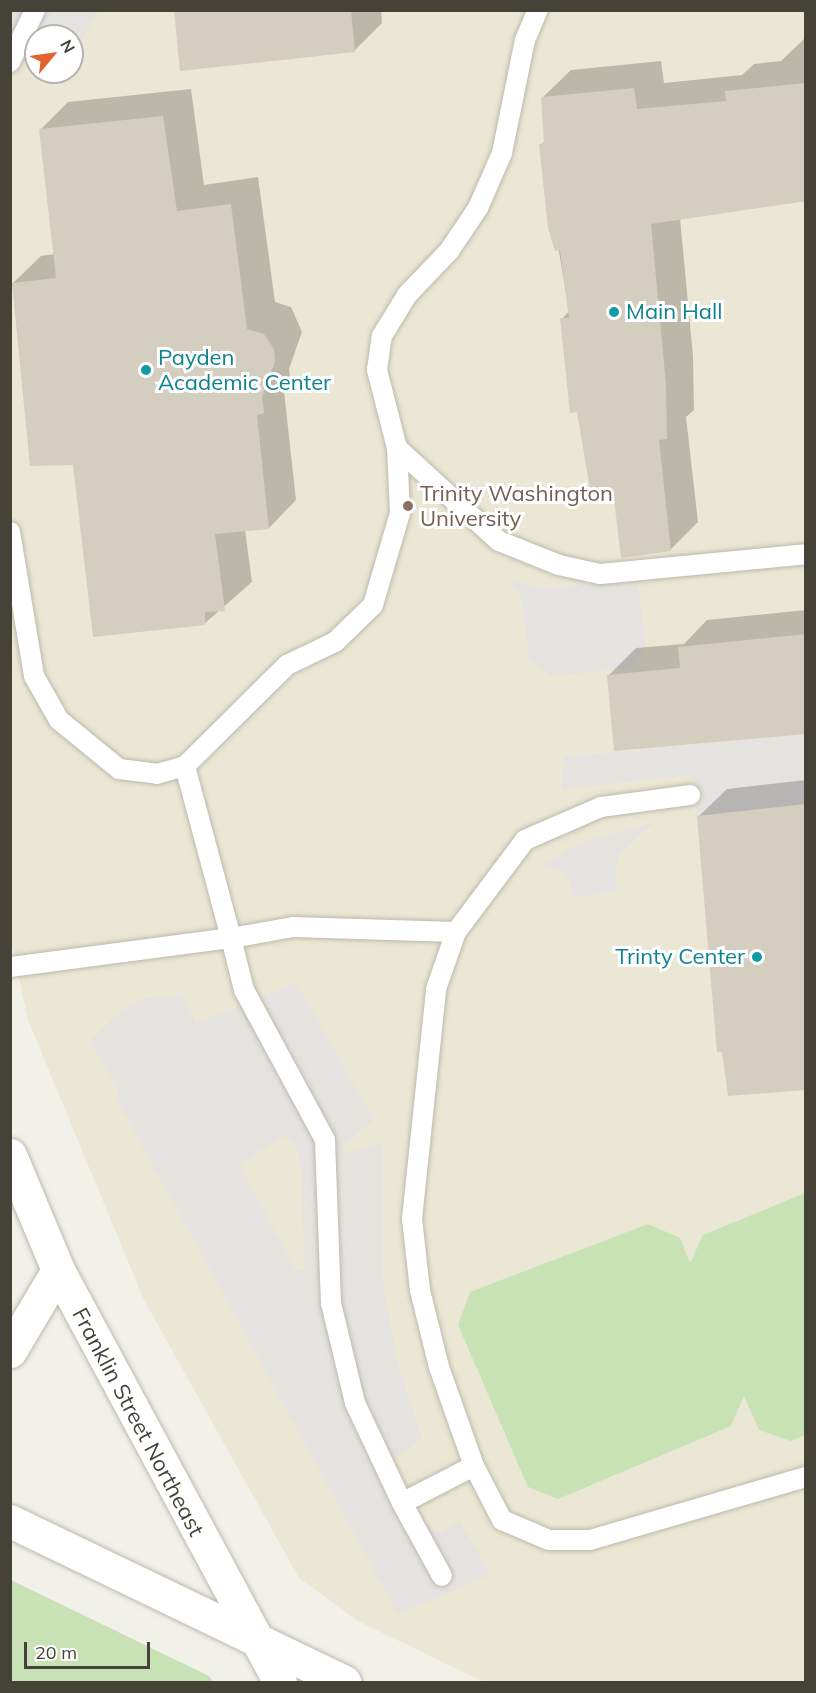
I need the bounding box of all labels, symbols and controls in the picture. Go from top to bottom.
north arrow [24,24,84,84]
text: N [56,36,80,56]
place label: Main Hall [626,299,722,325]
marker: Main Hall [607,305,621,319]
place label: Payden Academic Center [158,344,331,396]
marker: Payden Academic Center [139,363,153,377]
place label: Trinity Washington University [420,480,613,532]
marker: Trinity Washington University [401,499,415,513]
place label: Trinty Center [615,944,745,970]
marker: Trinty Center [750,950,764,964]
street label: Franklin Street Northeast [66,1303,210,1541]
scale bar [27,1630,153,1668]
text: 20 m [35,1641,77,1664]

